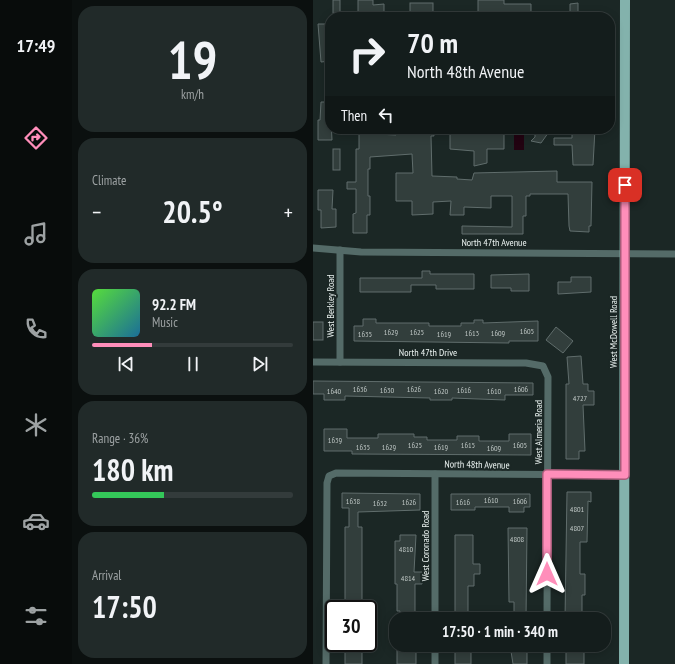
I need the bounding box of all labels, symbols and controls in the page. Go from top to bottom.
text: 70 m [407,24,458,61]
text: 19 [168,26,217,93]
icon: right [341,28,393,80]
text: 17:49 [17,34,55,57]
text: North 48th Avenue [407,60,524,83]
text: km/h [181,86,204,103]
icon: left [375,104,397,126]
text: Then [341,106,367,125]
icon: directions [22,124,50,152]
pin [608,168,642,202]
text: Climate [92,172,126,189]
icon: arrive [614,174,636,196]
text: 20.5° [162,192,223,231]
text: − [92,198,101,226]
text: + [284,198,293,226]
icon: music [22,220,50,248]
street label: North 47th Avenue [461,236,527,249]
street label: West Berkley Road [324,274,337,338]
text: 92.2 FM [152,295,196,314]
street label: West McDowell Road [607,296,620,368]
text: Music [152,314,178,331]
icon: phone [22,315,50,343]
house number: 1605 [520,326,534,336]
house number: 1629 [384,327,399,337]
house number: 1625 [410,327,424,337]
house number: 1613 [465,328,480,338]
house number: 1609 [491,328,506,338]
house number: 1635 [358,329,372,339]
house number: 1619 [437,329,452,339]
street label: North 47th Drive [399,346,457,359]
icon: previous [115,353,137,375]
icon: pause [182,353,204,375]
icon: next [249,353,271,375]
house number: 1636 [353,384,368,394]
house number: 1626 [407,384,422,394]
house number: 1606 [514,384,529,394]
house number: 1630 [380,385,395,395]
house number: 1616 [457,385,472,395]
house number: 1640 [327,386,342,396]
house number: 1620 [434,386,449,396]
house number: 1610 [487,386,502,396]
house number: 4727 [573,393,588,403]
street label: West Almeria Road [532,400,545,464]
icon: climate [22,411,50,439]
text: Range · 36% [92,430,148,447]
house number: 1639 [328,435,343,445]
house number: 1625 [408,440,422,450]
house number: 1615 [461,440,475,450]
house number: 1605 [513,440,527,450]
house number: 1635 [356,442,370,452]
house number: 1629 [382,442,397,452]
house number: 1619 [434,442,449,452]
house number: 1609 [487,443,502,453]
text: 180 km [92,450,173,489]
street label: North 48th Avenue [444,457,510,472]
house number: 1610 [484,495,499,505]
house number: 1638 [346,496,361,506]
house number: 1606 [513,496,528,506]
house number: 1626 [402,497,417,507]
house number: 1616 [456,497,471,507]
house number: 1632 [373,498,388,508]
house number: 4801 [570,504,585,514]
icon: car [22,507,50,535]
street label: West Coronado Road [419,511,432,581]
house number: 4807 [570,523,585,533]
house number: 4808 [510,534,525,544]
house number: 4810 [399,544,414,554]
position arrow [526,553,568,595]
text: Arrival [92,567,121,584]
house number: 4814 [401,573,416,583]
text: 17:50 [92,587,157,626]
speed limit sign: 30 [325,600,377,652]
icon: filters [22,602,50,630]
text: 17:50 · 1 min · 340 m [442,622,558,641]

